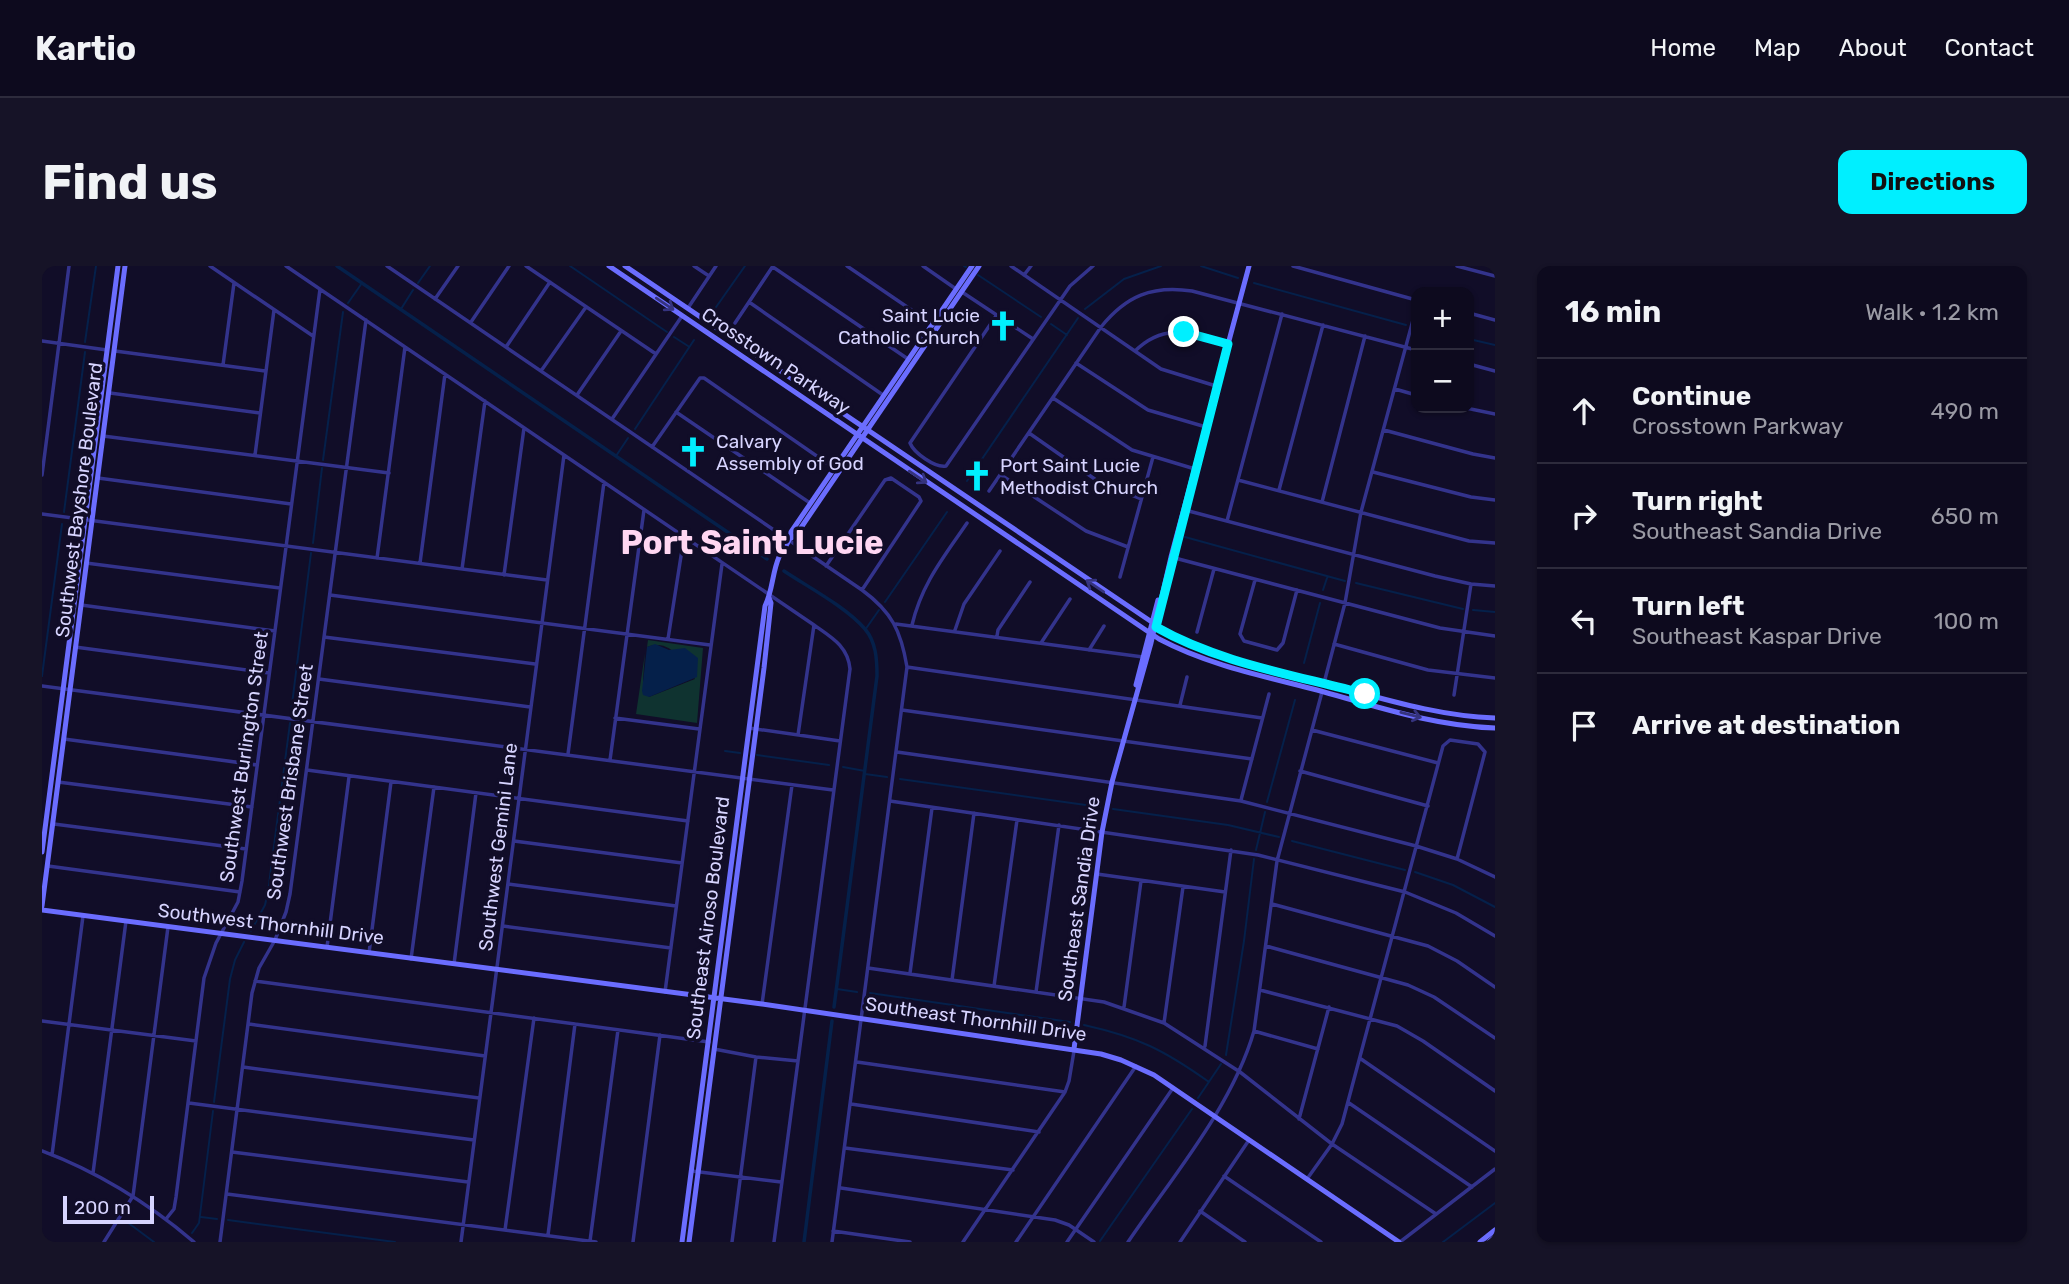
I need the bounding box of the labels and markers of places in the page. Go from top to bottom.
place label: Saint Lucie Catholic Church [838,304,980,349]
church icon: Saint Lucie Catholic Church [986,309,1020,343]
place label: Calvary Assembly of God [716,430,864,475]
church icon: Calvary Assembly of God [676,435,710,469]
place label: Port Saint Lucie Methodist Church [1000,454,1158,499]
church icon: Port Saint Lucie Methodist Church [960,459,994,493]

